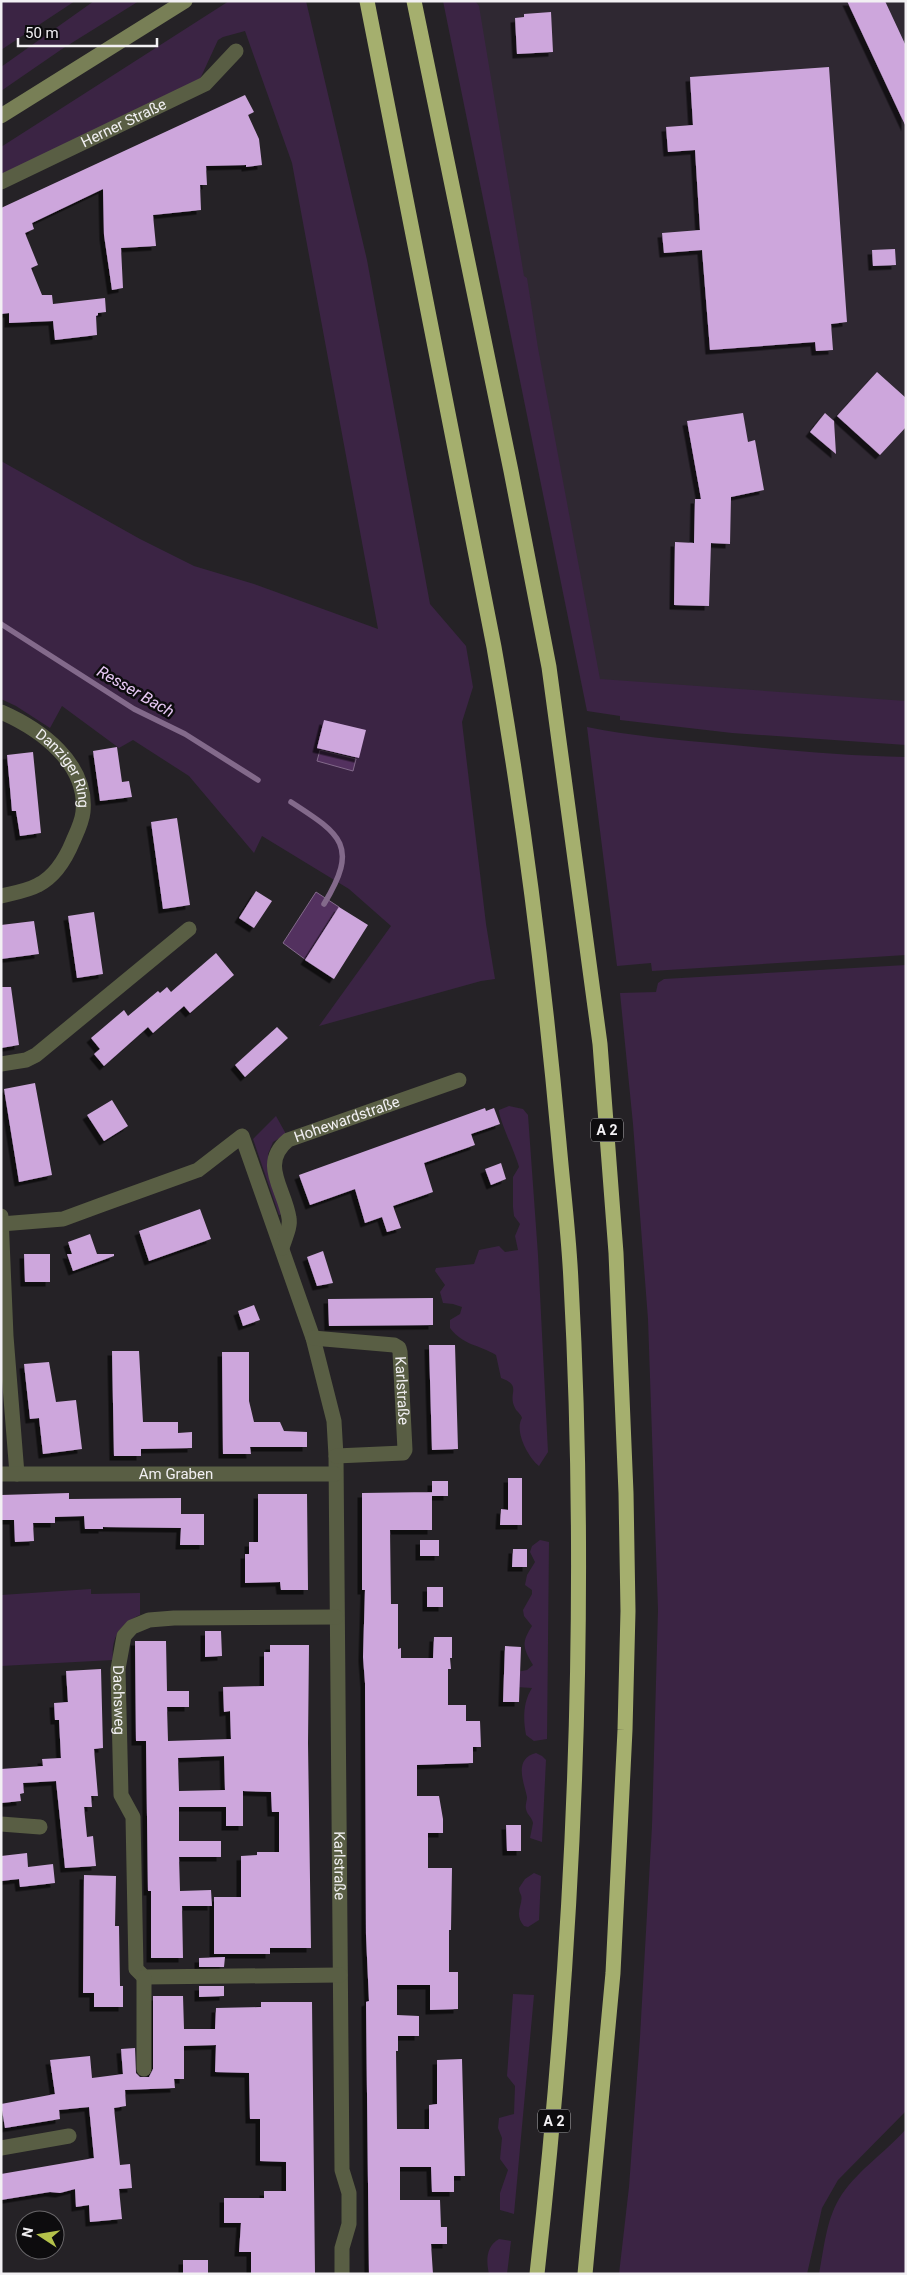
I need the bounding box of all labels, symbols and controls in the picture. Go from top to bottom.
scale bar [18,15,156,47]
text: 50 m [25,24,59,42]
street label: Herner Straße [78,95,169,151]
water label: Resser Bach [94,662,178,721]
street label: Danziger Ring [32,725,92,808]
street label: Hohewardstraße [292,1092,402,1146]
road number: A 2 [591,1118,623,1142]
street label: Karlstraße [391,1356,413,1426]
street label: Am Graben [139,1465,213,1483]
street label: Dachsweg [109,1665,129,1735]
street label: Karlstraße [330,1831,349,1900]
road number: A 2 [538,2110,570,2132]
north arrow [15,2210,65,2260]
text: N [18,2226,36,2239]

